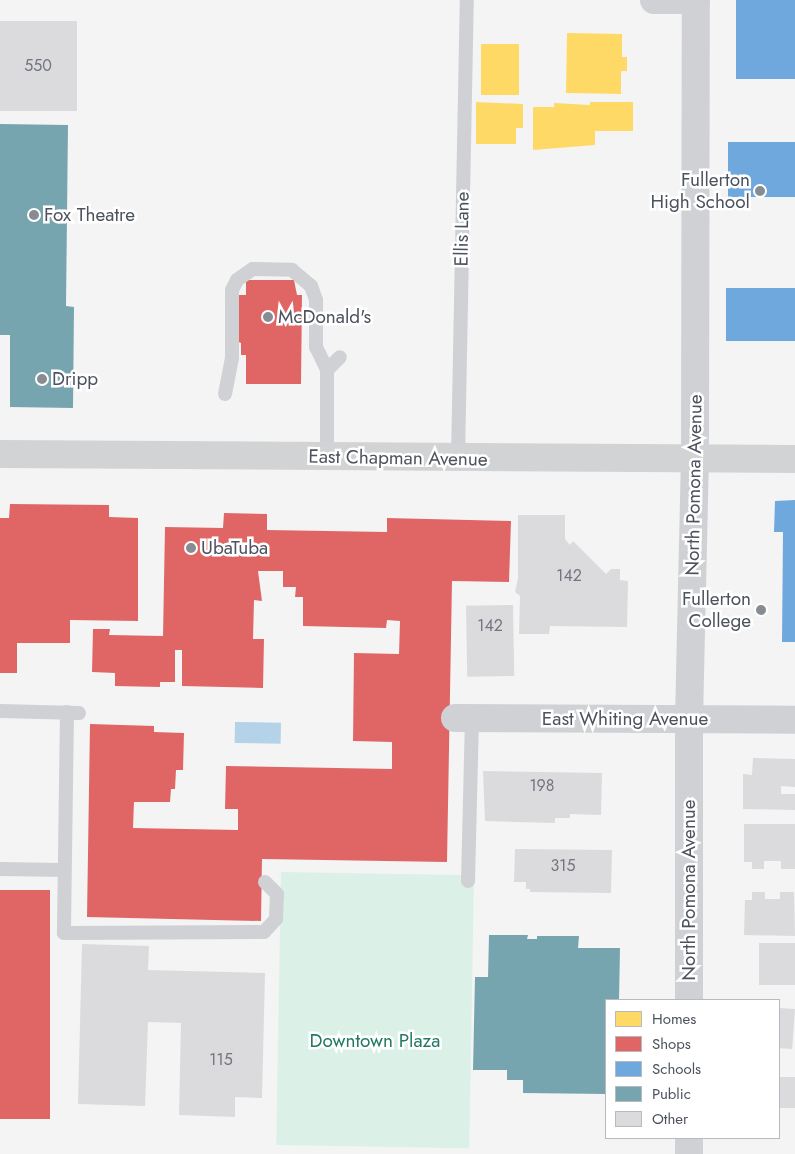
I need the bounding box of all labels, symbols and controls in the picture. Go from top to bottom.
house number: 550 [24,56,52,76]
place label: Fullerton High School [650,169,750,213]
marker: Fullerton High School [754,185,766,197]
street label: Ellis Lane [450,191,474,267]
place label: Fox Theatre [44,204,135,226]
marker: Fox Theatre [28,209,40,221]
place label: McDonald's [278,306,371,328]
marker: McDonald's [262,311,274,323]
place label: Dripp [52,368,98,390]
marker: Dripp [36,373,48,385]
street label: North Pomona Avenue [681,394,707,576]
street label: East Chapman Avenue [308,445,488,471]
place label: UbaTuba [201,537,268,559]
marker: UbaTuba [185,542,197,554]
house number: 142 [556,566,582,586]
place label: Fullerton College [682,588,751,632]
marker: Fullerton College [755,604,767,616]
house number: 142 [477,616,503,636]
street label: East Whiting Avenue [542,708,708,730]
house number: 198 [529,776,555,796]
street label: North Pomona Avenue [678,799,700,981]
house number: 315 [551,856,575,876]
legend [605,999,780,1139]
text: Homes [652,1008,696,1030]
park label: Downtown Plaza [310,1030,440,1052]
text: Shops [652,1033,691,1055]
house number: 115 [209,1050,233,1070]
text: Schools [652,1058,701,1080]
text: Public [652,1083,691,1105]
text: Other [652,1108,688,1130]

